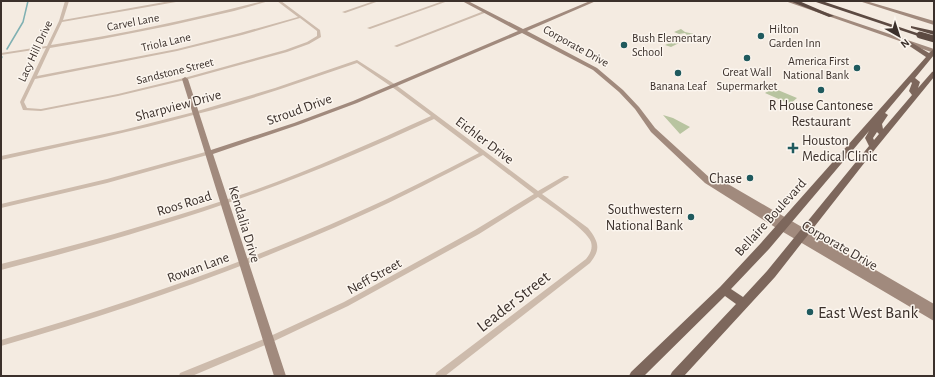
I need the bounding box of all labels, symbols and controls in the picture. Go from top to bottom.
street label: Carvel Lane [106,11,160,33]
north arrow [879,16,919,56]
street label: Lacy Hill Drive [16,18,55,84]
street label: Corporate Drive [541,23,611,69]
place label: Hilton Garden Inn [769,23,821,49]
street label: Triola Lane [140,30,192,54]
marker: Hilton Garden Inn [756,31,766,41]
place label: Bush Elementary School [632,32,711,58]
text: N [899,37,911,50]
marker: Bush Elementary School [619,40,629,50]
marker: Great Wall Supermarket [742,53,752,63]
place label: America First National Bank [783,55,850,81]
street label: Sandstone Street [135,56,215,86]
marker: America First National Bank [852,63,862,73]
place label: Great Wall Supermarket [717,66,778,92]
marker: Banana Leaf [673,68,683,78]
place label: Banana Leaf [650,80,708,92]
marker: R House Cantonese Restaurant [816,85,826,95]
street label: Sharpview Drive [134,88,223,124]
street label: Stroud Drive [265,92,334,128]
place label: R House Cantonese Restaurant [769,99,873,129]
street label: Eichler Drive [453,115,516,167]
place label: Houston Medical Clinic [802,134,878,164]
marker: Houston Medical Clinic [787,142,799,154]
place label: Chase [709,172,742,186]
marker: Chase [745,173,755,183]
street label: Bellaire Boulevard [732,176,809,259]
street label: Kendalia Drive [226,184,262,264]
street label: Roos Road [155,189,213,219]
place label: Southwestern National Bank [606,203,684,233]
marker: Southwestern National Bank [686,212,696,222]
street label: Corporate Drive [799,219,880,273]
street label: Rowan Lane [165,250,231,286]
street label: Neff Street [345,256,404,297]
street label: Leader Street [474,267,553,335]
place label: East West Bank [818,304,919,321]
marker: East West Bank [805,307,815,317]

